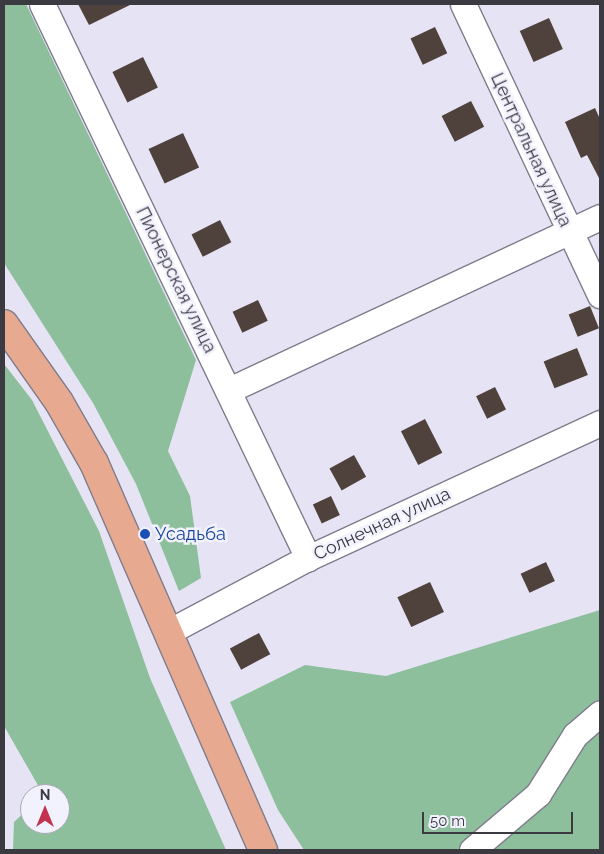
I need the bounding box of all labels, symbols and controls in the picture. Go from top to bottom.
street label: Центральная улица [486,69,576,231]
street label: Пионерская улица [131,203,221,357]
street label: Солнечная улица [310,483,454,565]
place label: Усадьба [155,523,226,545]
marker: Усадьба [139,528,151,540]
north arrow [20,784,70,834]
text: N [40,787,50,803]
scale bar [424,802,575,834]
text: 50 m [430,812,465,830]

